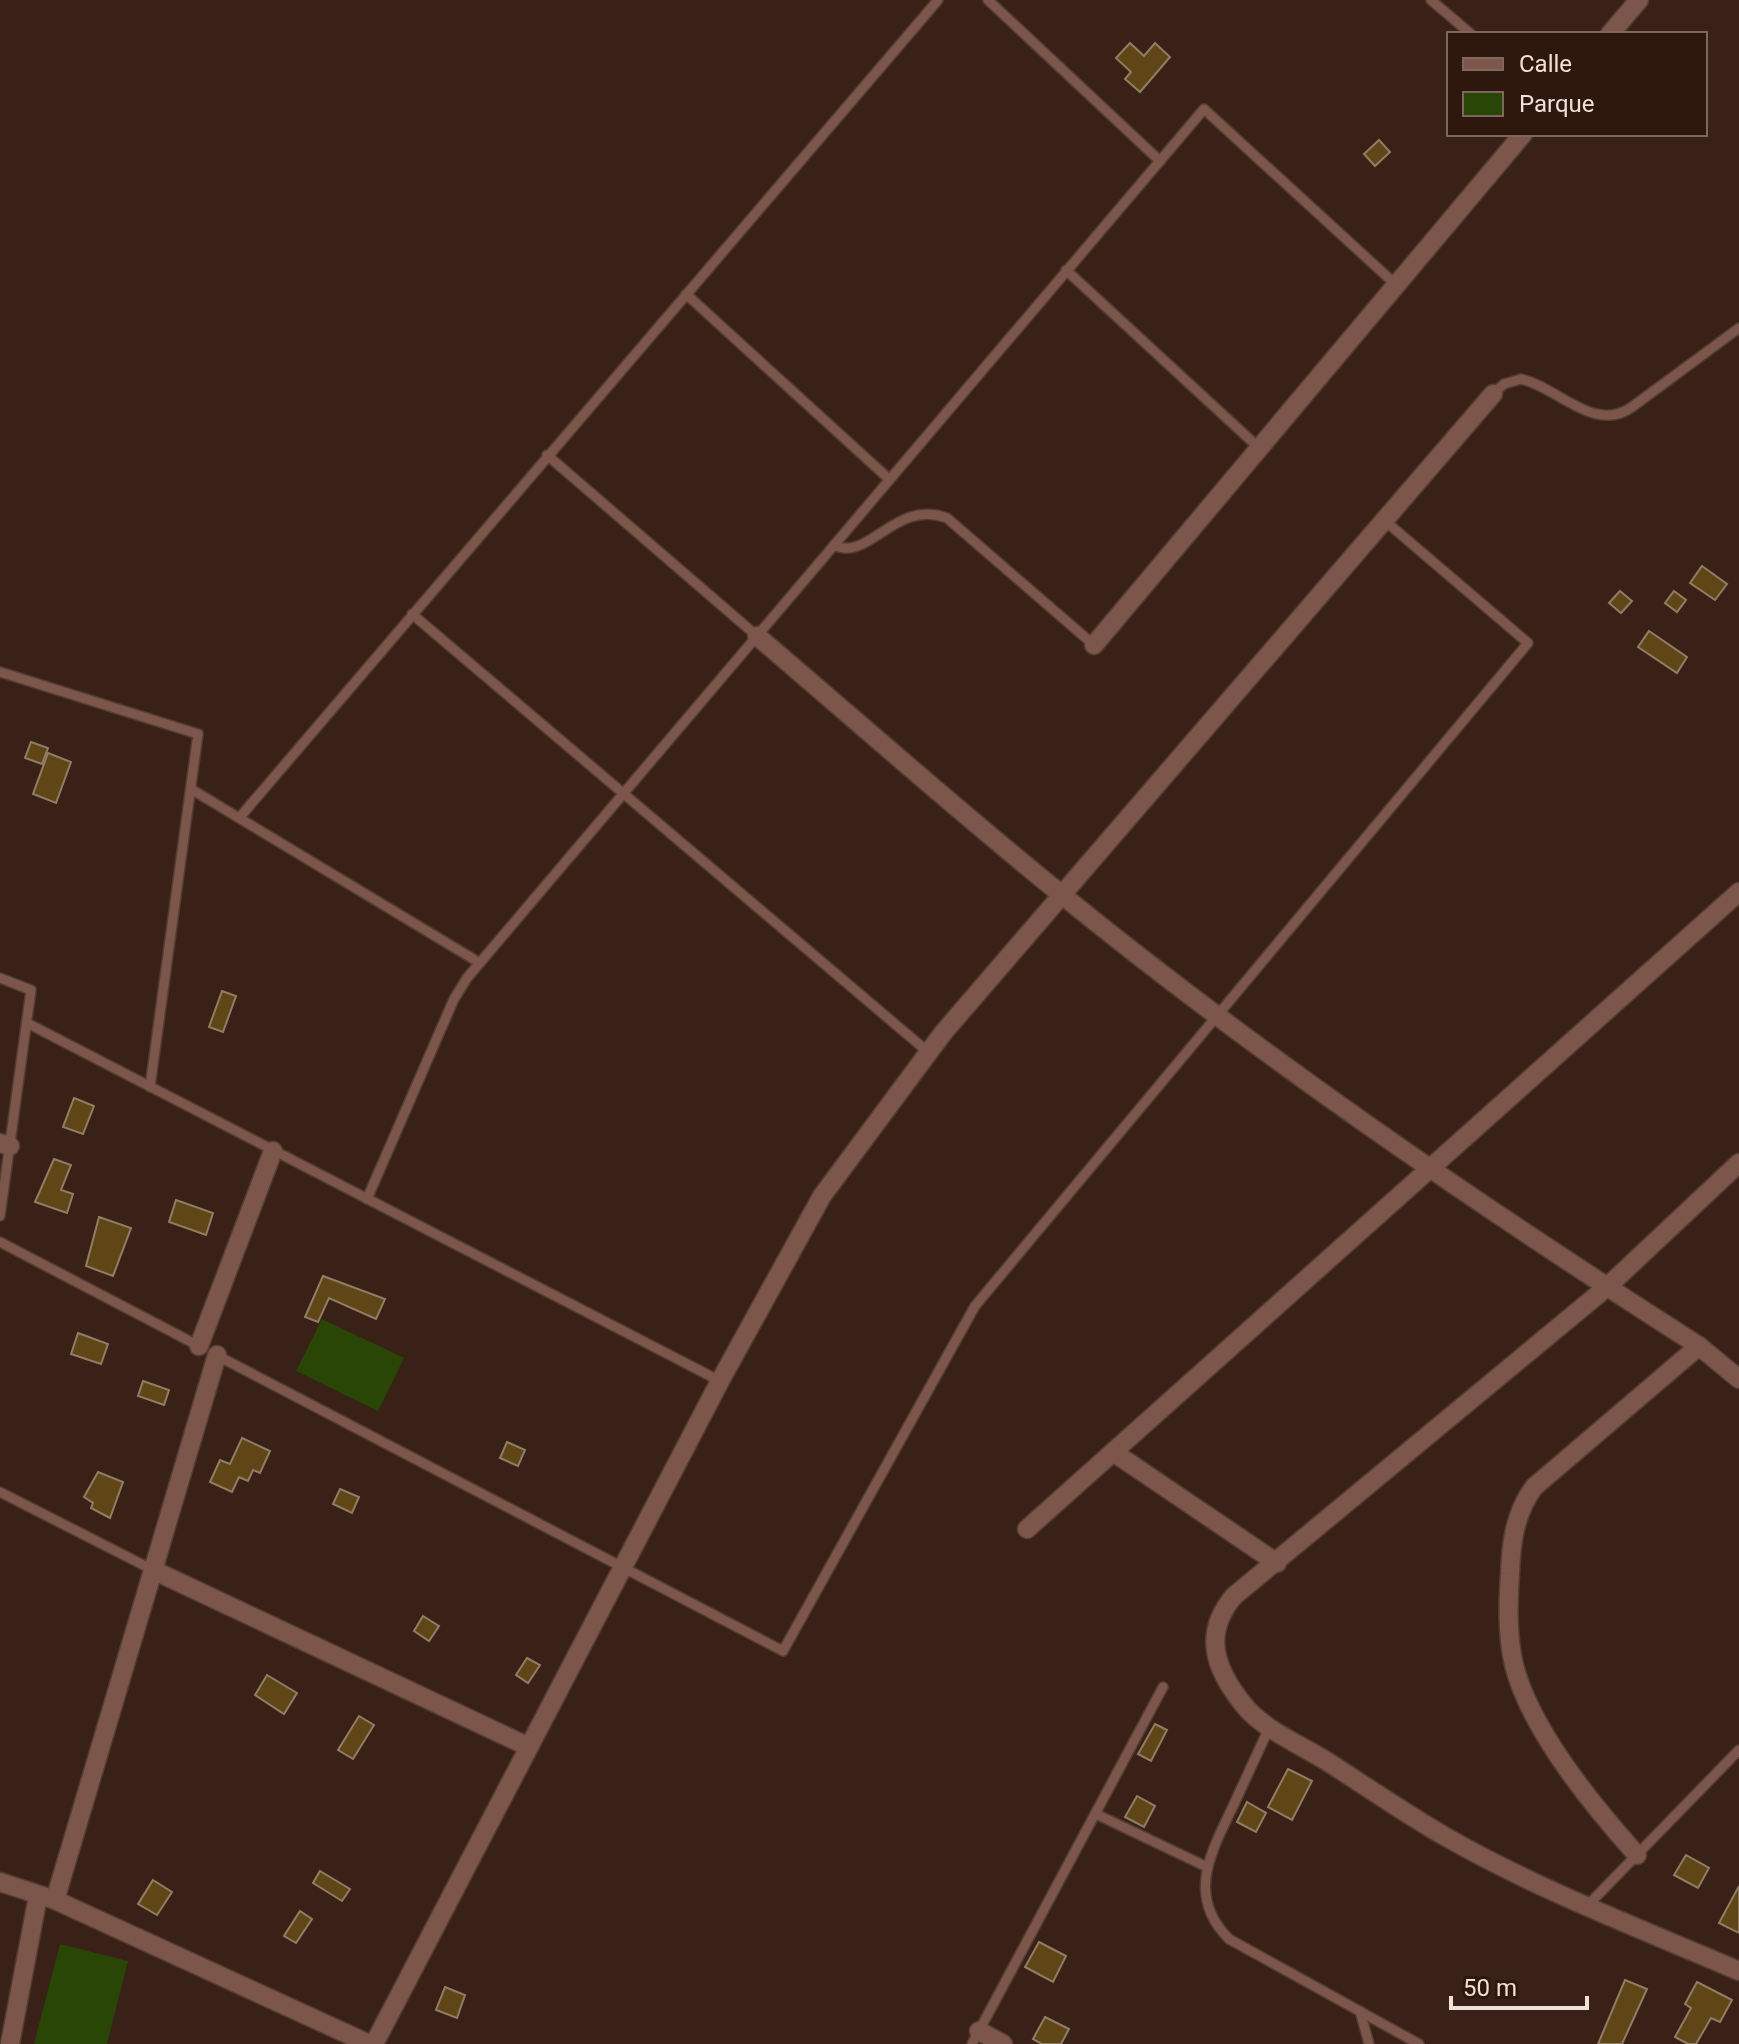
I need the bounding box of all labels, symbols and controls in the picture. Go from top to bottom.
legend [1447,32,1707,136]
text: Calle [1519,50,1572,78]
text: Parque [1519,90,1595,118]
scale bar [1451,1960,1587,2010]
text: 50 m [1463,1974,1517,2002]

